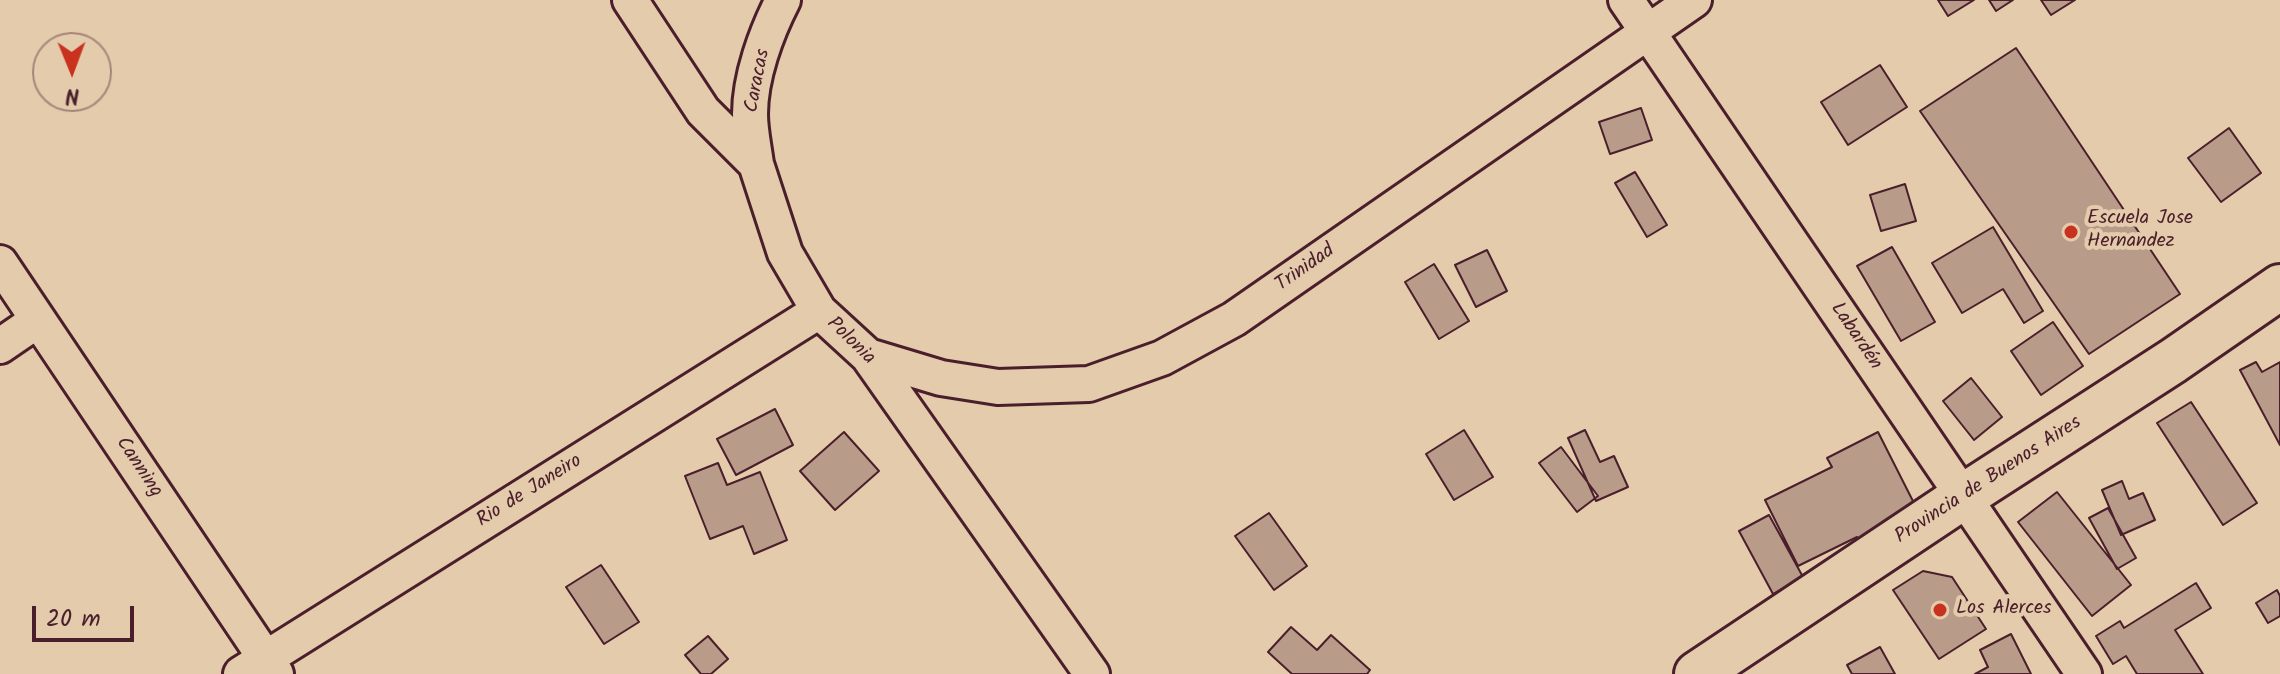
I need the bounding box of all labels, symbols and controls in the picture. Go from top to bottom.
north arrow [32,32,112,112]
street label: Caracas [741,47,777,115]
text: N [65,77,80,112]
place label: Escuela Jose Hernandez [2087,208,2193,255]
marker: Escuela Jose Hernandez [2062,223,2080,241]
street label: Trinidad [1272,240,1340,298]
street label: Labardén [1824,299,1886,375]
street label: Polonia [821,313,879,371]
street label: Provincia de Buenos Aires [1891,412,2087,550]
street label: Canning [109,433,167,503]
street label: Rio de Janeiro [473,450,587,534]
scale bar [36,590,138,640]
place label: Los Alerces [1956,598,2052,622]
text: 20 m [46,600,101,639]
marker: Los Alerces [1931,601,1949,619]

